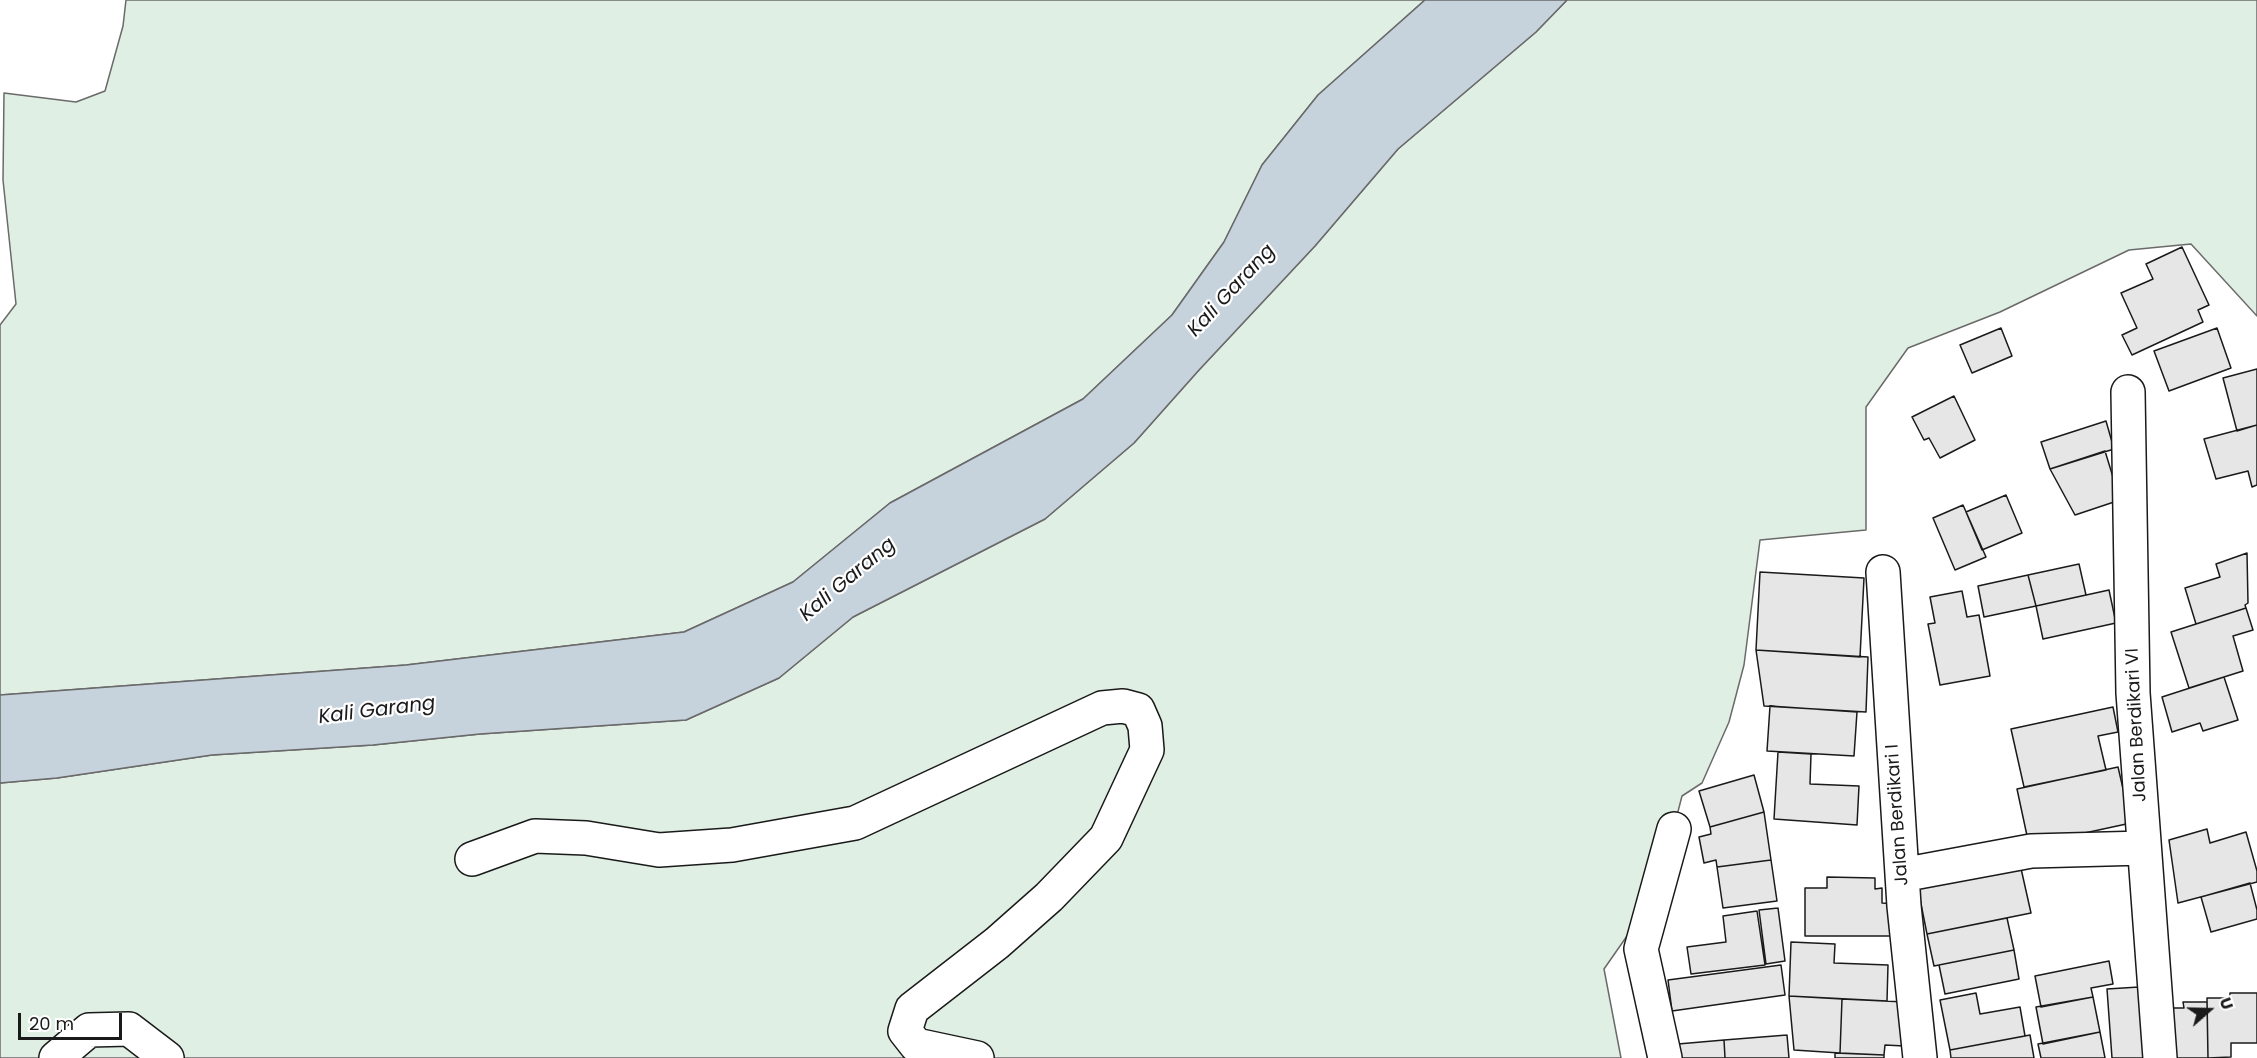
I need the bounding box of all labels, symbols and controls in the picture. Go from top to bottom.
water label: Kali Garang [1183,240,1281,342]
water label: Kali Garang [795,533,901,627]
street label: Jalan Berdikari VI [2122,647,2152,803]
water label: Kali Garang [317,692,437,730]
street label: Jalan Berdikari I [1882,743,1914,887]
north arrow [2179,980,2239,1040]
text: U [2214,994,2239,1013]
scale bar [21,1001,124,1039]
text: 20 m [29,1011,74,1036]

